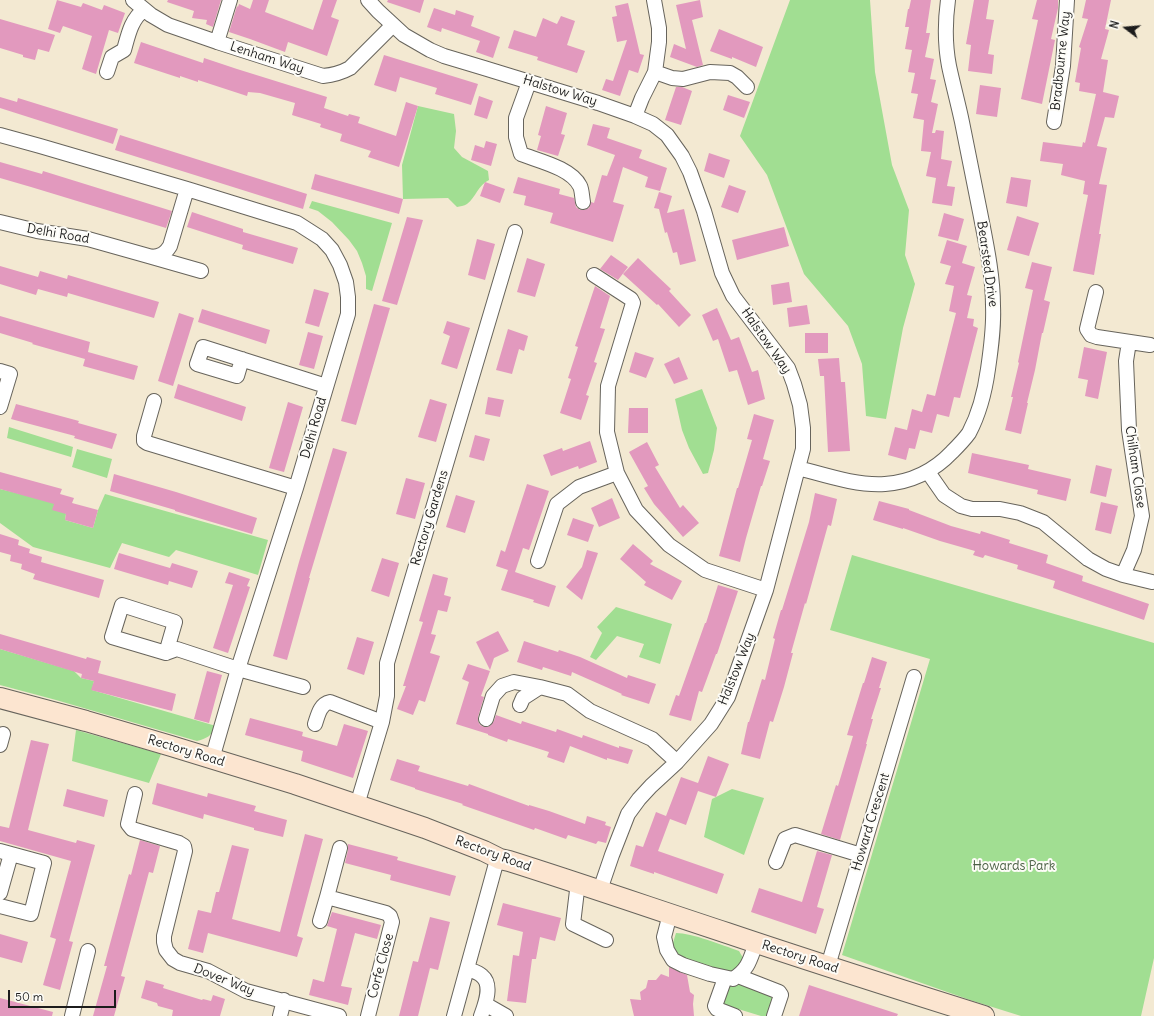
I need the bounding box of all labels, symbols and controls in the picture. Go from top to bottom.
north arrow [1106,8,1146,48]
street label: Bradbourne Way [1048,11,1074,111]
text: N [1107,19,1122,30]
street label: Lenham Way [228,39,306,77]
street label: Halstow Way [521,72,599,110]
street label: Bearsted Drive [973,220,1001,308]
street label: Delhi Road [26,221,90,247]
street label: Halstow Way [738,305,794,377]
street label: Delhi Road [298,396,330,460]
street label: Chilham Close [1122,425,1148,509]
street label: Rectory Gardens [408,468,452,568]
street label: Halstow Way [715,631,759,707]
street label: Rectory Road [146,732,226,770]
street label: Howard Crescent [849,771,893,873]
street label: Rectory Road [453,833,533,875]
park label: Howards Park [973,858,1055,874]
street label: Corfe Close [365,932,397,1000]
street label: Rectory Road [760,937,840,977]
street label: Dover Way [191,961,257,999]
scale bar [10,982,118,1008]
text: 50 m [15,989,43,1004]

